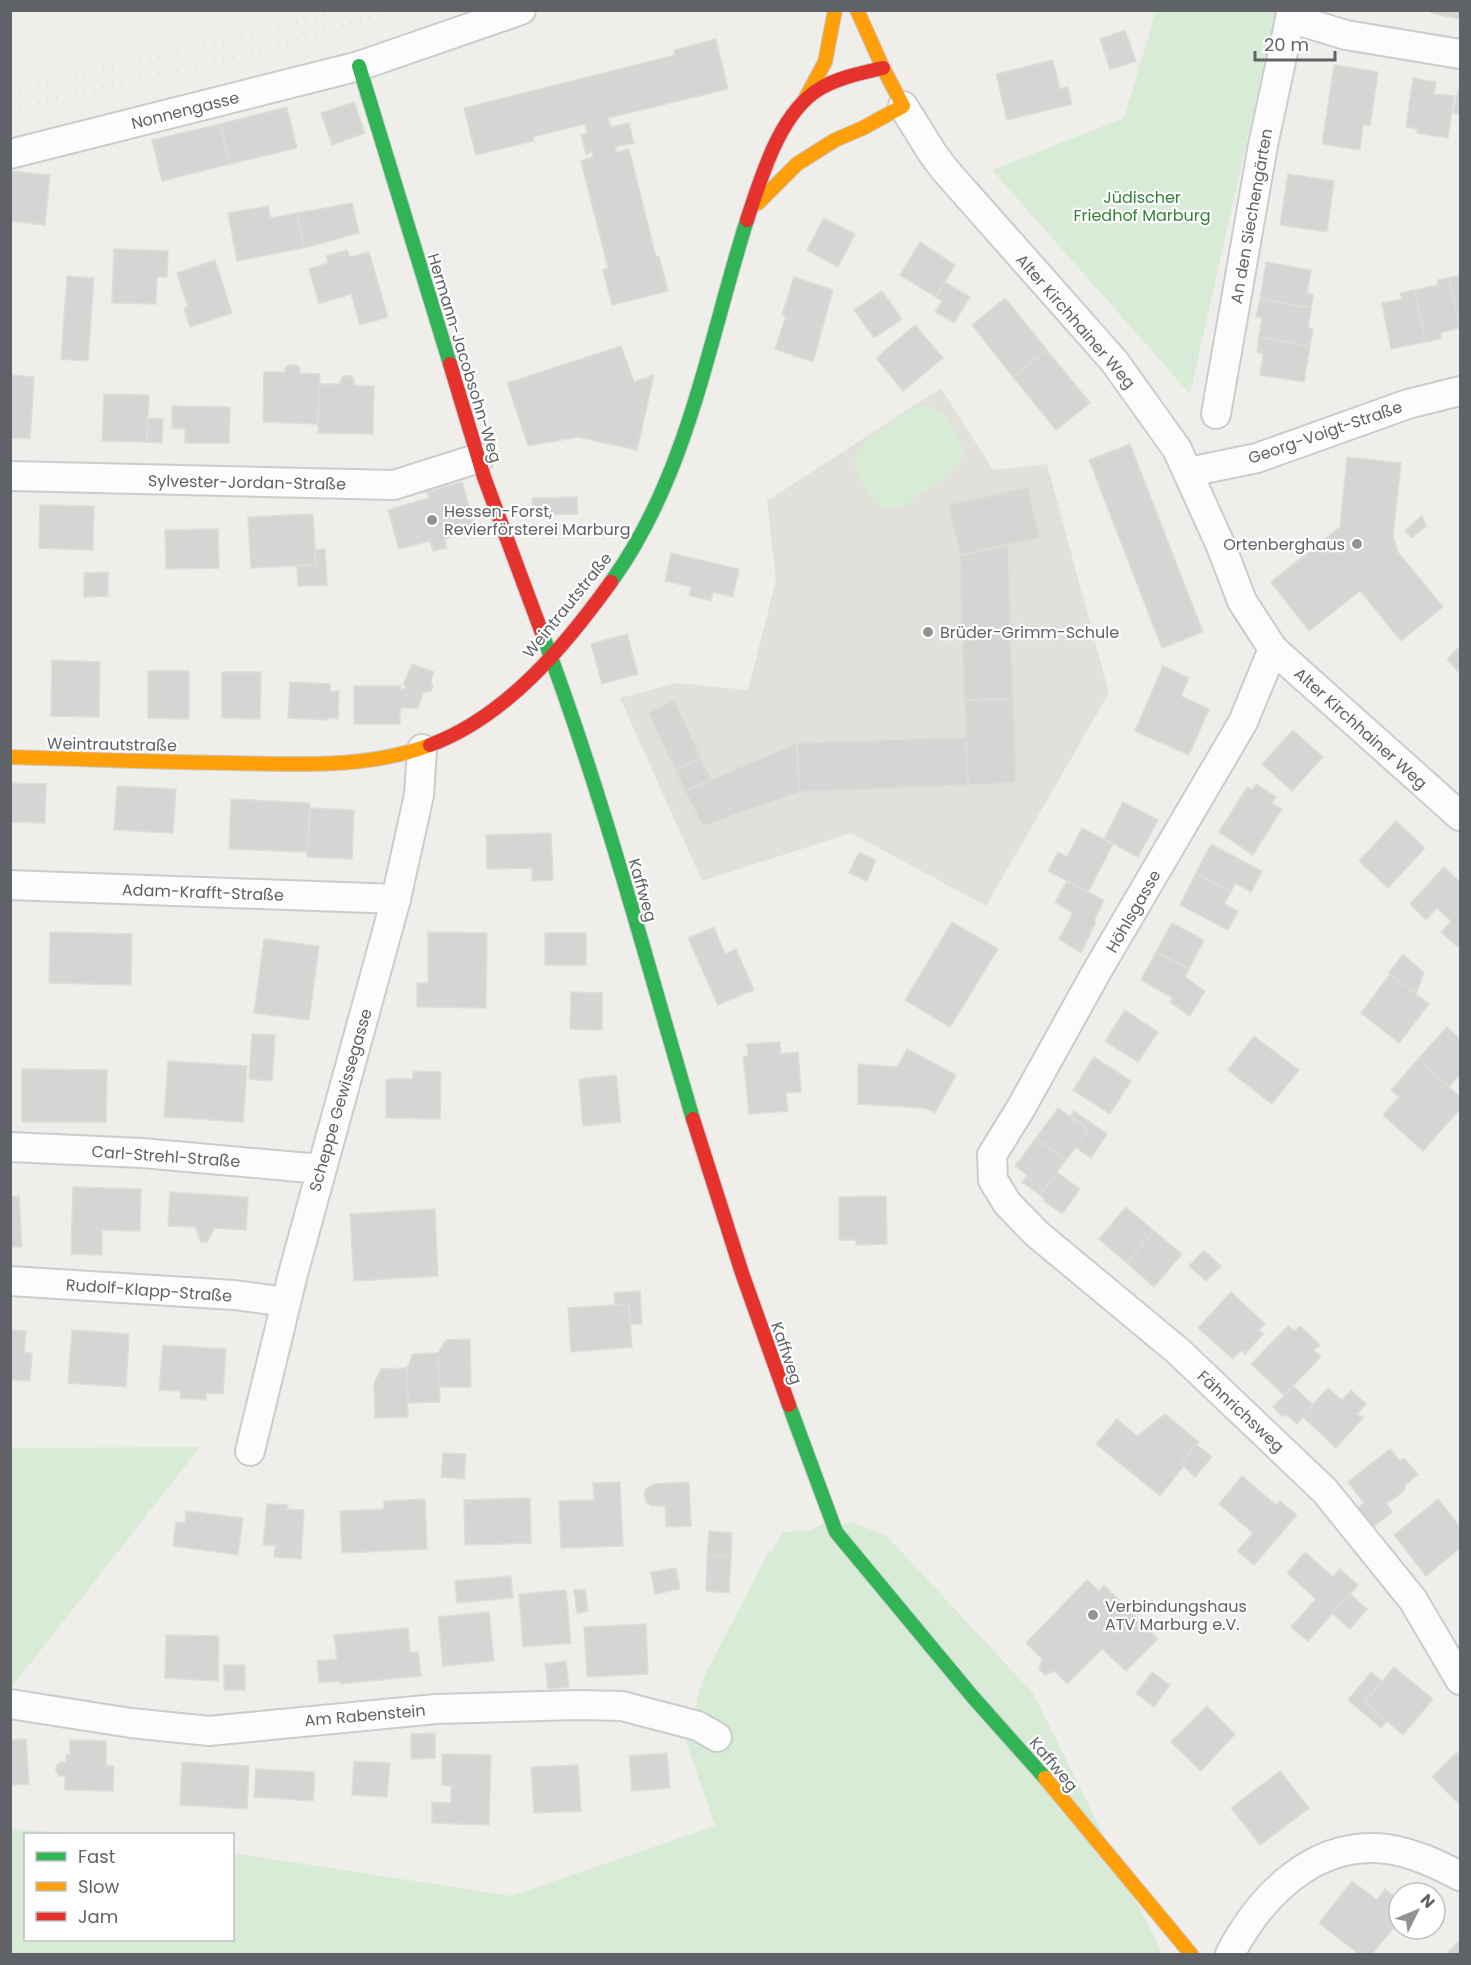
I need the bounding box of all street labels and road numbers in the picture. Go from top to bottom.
street label: Nonnengasse [129,86,242,135]
street label: An den Siechengärten [1225,127,1278,305]
street label: Alter Kirchhainer Weg [1011,249,1141,394]
street label: Hermann-Jacobsohn-Weg [422,251,507,466]
street label: Georg-Voigt-Straße [1245,395,1405,470]
street label: Sylvester-Jordan-Straße [148,469,346,496]
street label: Weintrautstraße [517,547,617,663]
street label: Alter Kirchhainer Weg [1289,662,1432,794]
street label: Weintrautstraße [47,732,177,757]
street label: Kaffweg [623,856,663,924]
street label: Höhlsgasse [1100,866,1166,957]
street label: Adam-Krafft-Straße [122,878,284,907]
street label: Scheppe Gewissegasse [303,1006,378,1194]
street label: Carl-Strehl-Straße [91,1140,241,1173]
street label: Rudolf-Klapp-Straße [65,1273,233,1308]
street label: Kaffweg [765,1319,808,1388]
street label: Fähnrichsweg [1192,1365,1289,1458]
street label: Am Rabenstein [304,1699,426,1732]
street label: Kaffweg [1024,1732,1083,1797]

